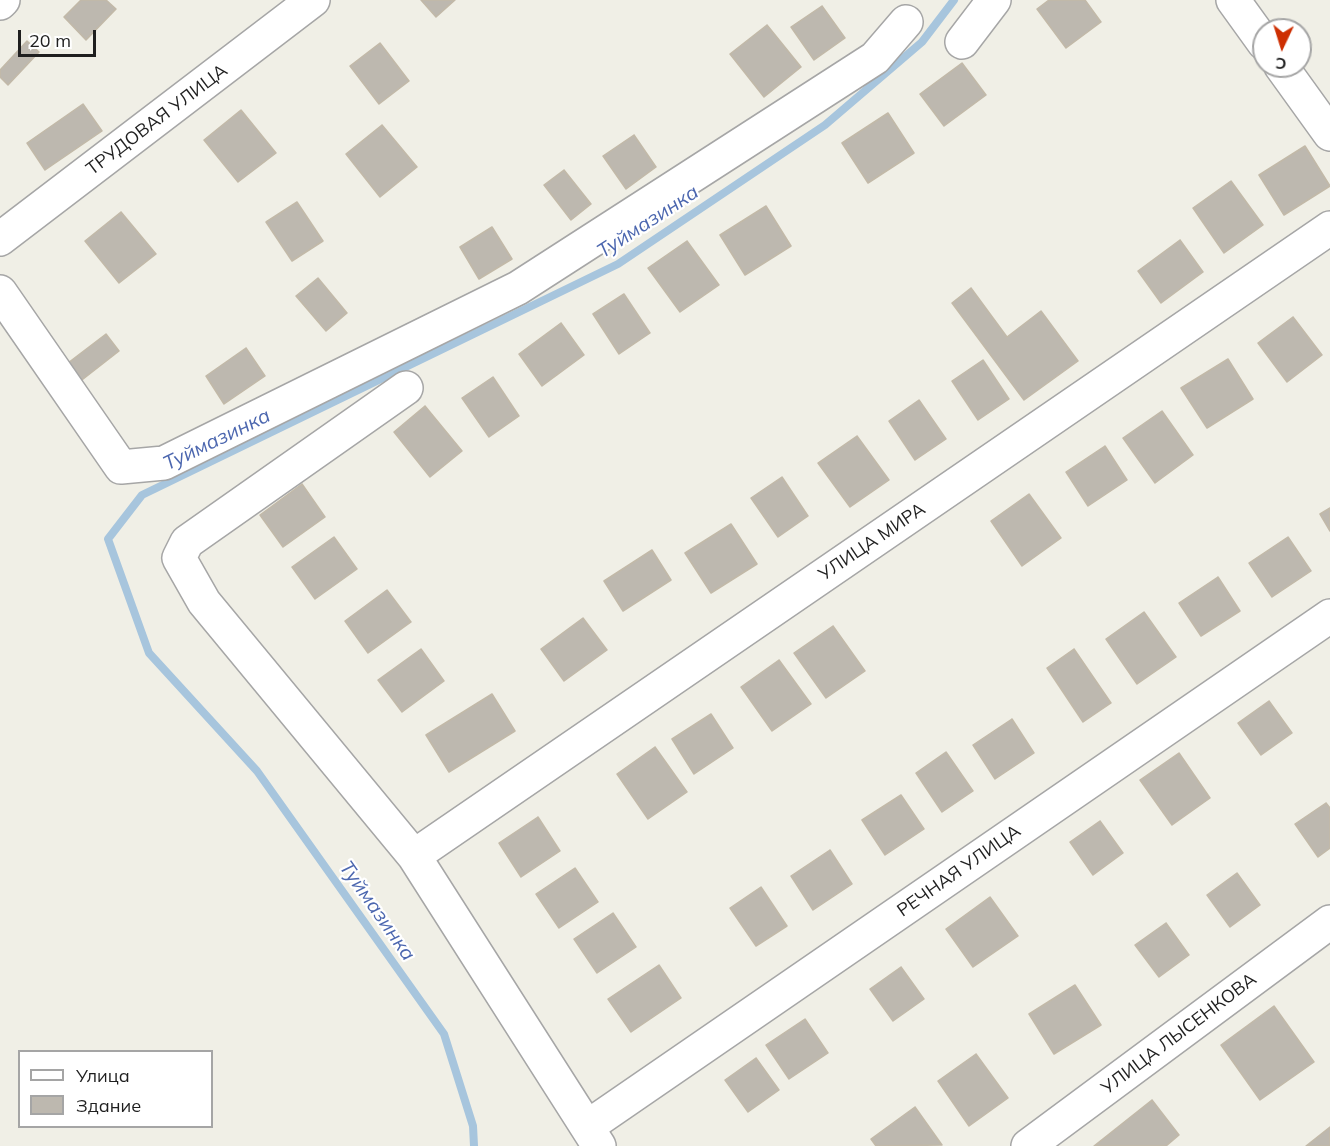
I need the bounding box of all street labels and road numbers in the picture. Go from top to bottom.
street label: ТРУДОВАЯ УЛИЦА [82,60,232,180]
street label: УЛИЦА МИРА [815,498,929,586]
street label: РЕЧНАЯ УЛИЦА [893,820,1025,922]
street label: УЛИЦА ЛЫСЕНКОВА [1097,969,1261,1099]

